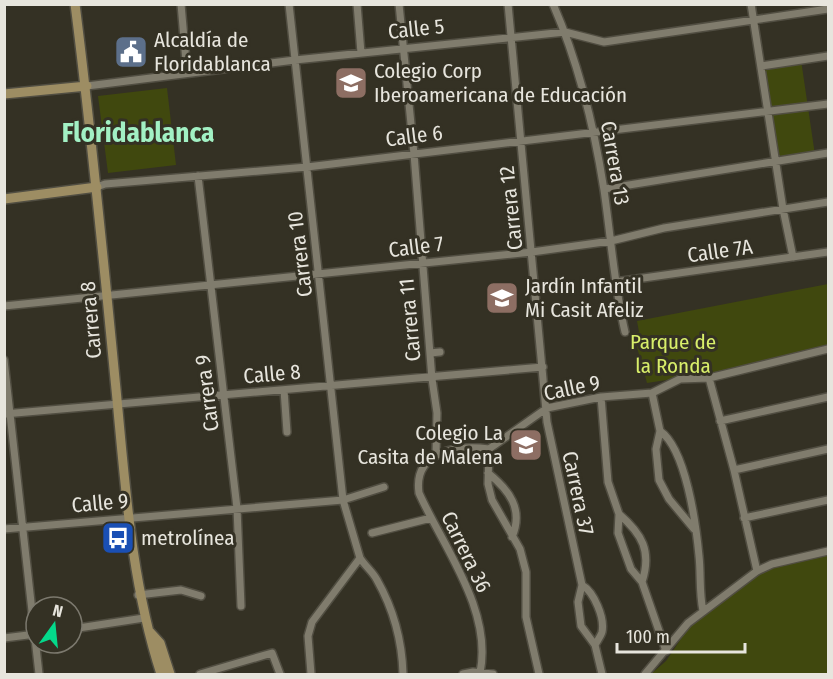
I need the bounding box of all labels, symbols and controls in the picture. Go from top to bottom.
street label: Calle 5 [387,13,445,45]
place label: Alcaldía de Floridablanca [154,27,271,77]
public building icon: Alcaldía de Floridablanca [113,34,149,70]
place label: Colegio Corp Iberoamericana de Educación [374,58,627,108]
school or university icon: Colegio Corp Iberoamericana de Educación [333,65,369,101]
district label: Floridablanca [62,117,214,149]
street label: Carrera 13 [595,119,635,207]
street label: Calle 6 [384,120,444,152]
street label: Carrera 12 [494,165,528,251]
street label: Carrera 10 [282,210,318,298]
street label: Calle 7 [387,231,445,263]
street label: Calle 7A [686,234,754,268]
place label: Jardín Infantil Mi Casit Afeliz [525,273,644,323]
street label: Carrera 11 [393,277,427,363]
street label: Carrera 8 [75,280,107,360]
school or university icon: Jardín Infantil Mi Casit Afeliz [484,280,520,316]
park label: Parque de la Ronda [630,329,716,379]
street label: Carrera 9 [189,353,225,433]
street label: Calle 8 [242,359,302,389]
street label: Calle 9 [541,369,603,407]
place label: Colegio La Casita de Malena [357,420,503,470]
school or university icon: Colegio La Casita de Malena [508,427,544,463]
street label: Carrera 37 [556,449,600,537]
street label: Calle 9 [70,488,130,518]
street label: Carrera 36 [435,507,497,597]
bus stop icon: metrolínea [100,520,136,556]
place label: metrolínea [141,525,235,551]
north arrow [24,595,84,655]
text: N [51,601,65,621]
scale bar [617,616,744,654]
text: 100 m [626,626,670,648]

